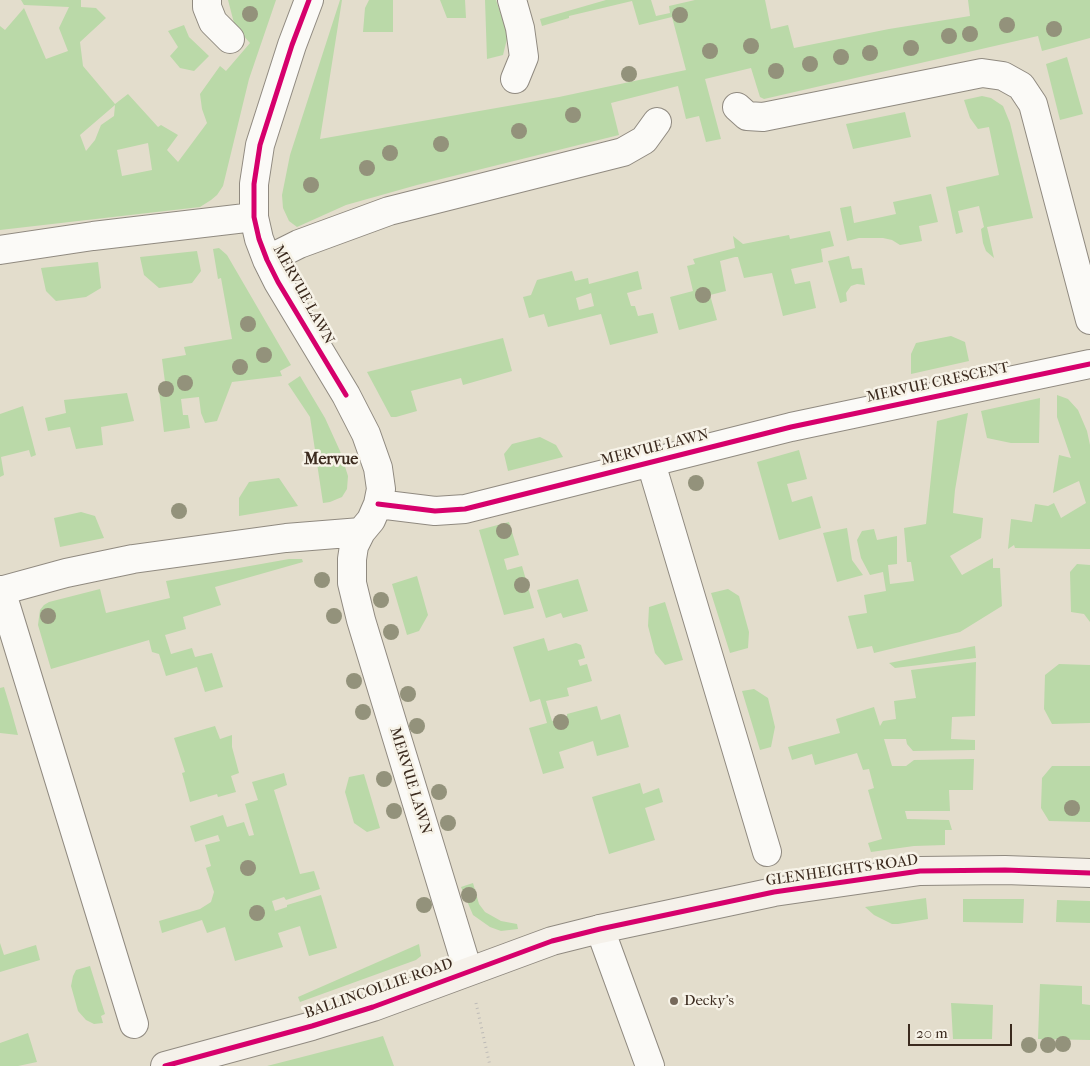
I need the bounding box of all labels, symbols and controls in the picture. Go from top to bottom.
street label: MERVUE LAWN [268,242,338,348]
street label: MERVUE CRESCENT [865,359,1011,407]
street label: MERVUE LAWN [599,426,711,470]
district label: Mervue [304,450,358,470]
street label: MERVUE LAWN [385,725,435,837]
street label: GLENHEIGHTS ROAD [765,851,919,891]
street label: BALLINCOLLIE ROAD [302,955,456,1023]
place label: Decky's [684,992,734,1010]
marker: Decky's [668,995,680,1007]
scale bar [910,1014,1014,1046]
text: 20 m [916,1024,948,1042]

